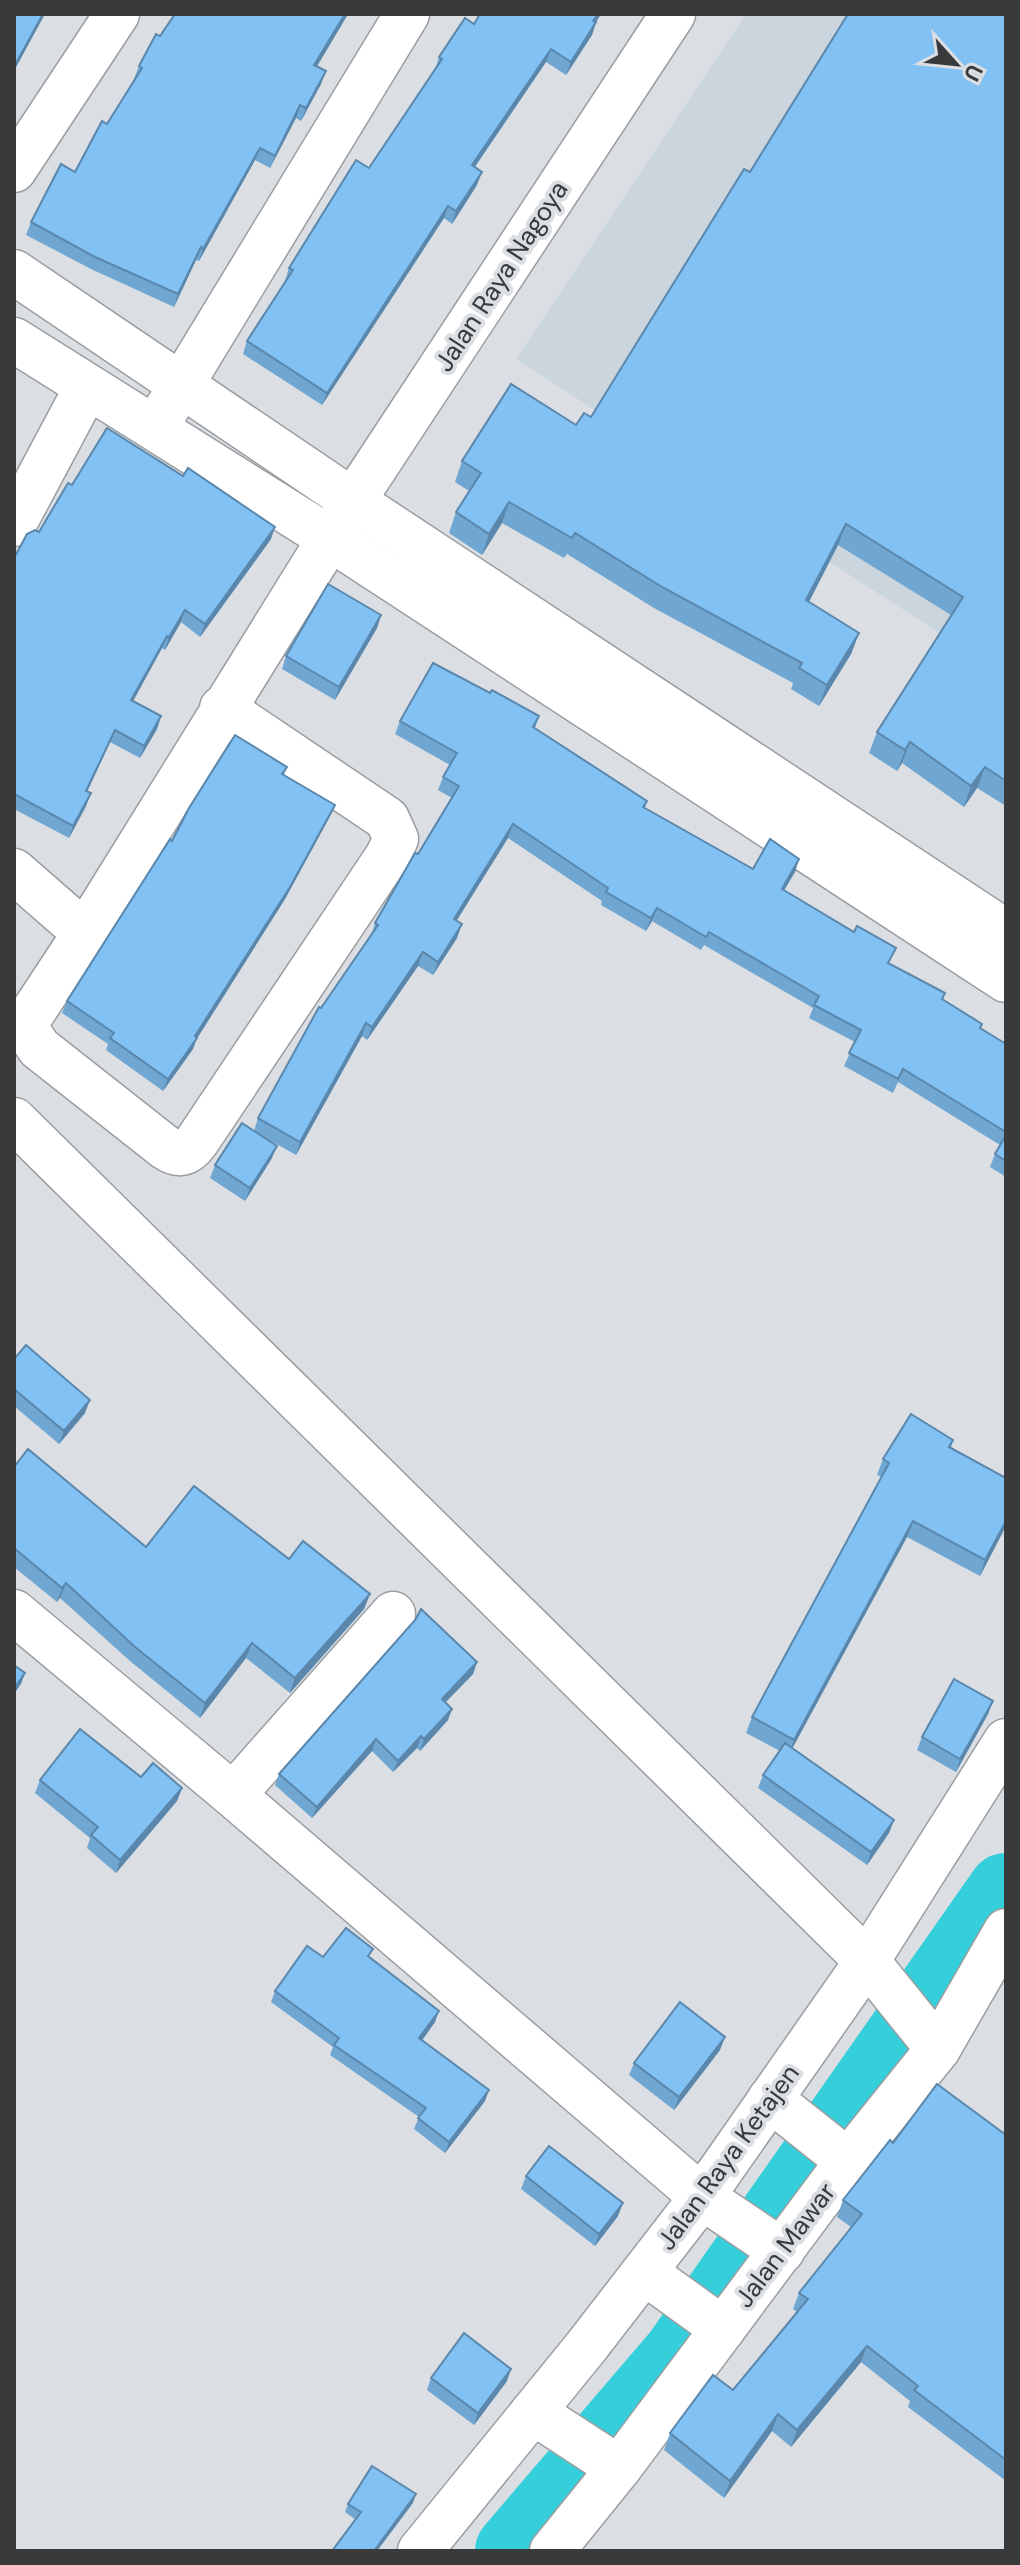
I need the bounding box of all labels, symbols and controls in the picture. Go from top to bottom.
north arrow [916,24,996,104]
text: U [957,60,990,86]
street label: Jalan Raya Nagoya [427,174,575,378]
street label: Jalan Raya Ketajen [649,2057,807,2257]
street label: Jalan Mawar [727,2176,843,2314]

